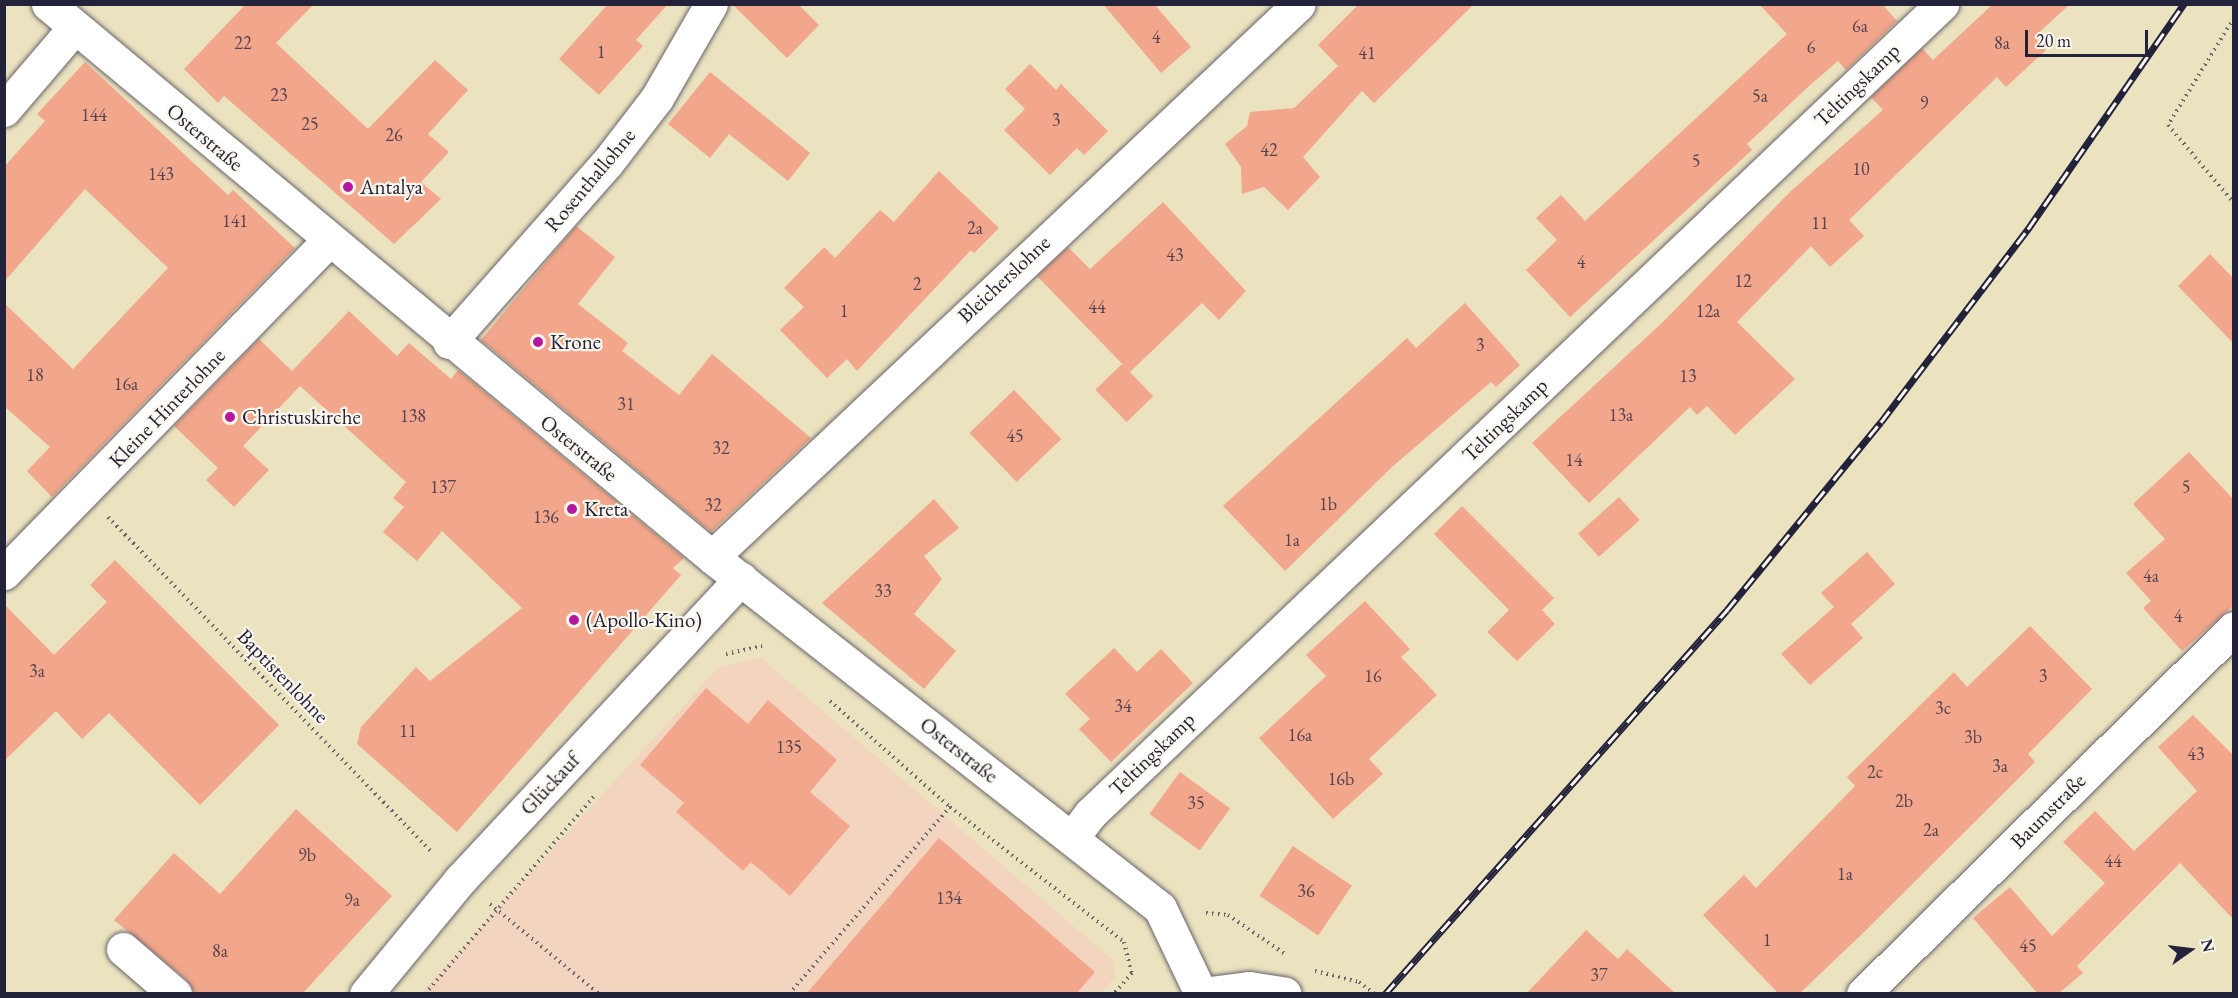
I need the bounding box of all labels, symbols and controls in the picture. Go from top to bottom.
house number: 6a [1852,15,1868,37]
scale bar [2028,18,2151,56]
house number: 4 [1152,26,1160,48]
text: 20 m [2036,29,2071,52]
house number: 22 [234,32,252,54]
house number: 8a [1994,32,2010,54]
house number: 6 [1807,36,1815,58]
street label: Teltingskamp [1809,38,1905,132]
house number: 1 [597,41,605,63]
house number: 41 [1358,42,1376,64]
house number: 23 [270,84,288,106]
house number: 5a [1752,85,1768,107]
house number: 9 [1920,92,1928,114]
street label: Osterstraße [162,98,248,176]
house number: 144 [81,104,107,126]
house number: 3 [1052,109,1060,131]
house number: 25 [301,113,319,135]
street label: Rosenthallohne [539,123,641,237]
house number: 26 [385,124,403,146]
house number: 42 [1260,139,1278,161]
house number: 5 [1692,150,1700,172]
house number: 10 [1852,158,1870,180]
house number: 143 [148,163,174,185]
place label: Antalya [360,174,423,200]
marker: Antalya [341,180,355,194]
house number: 141 [222,210,248,232]
house number: 11 [1811,212,1829,234]
house number: 2a [967,217,983,239]
street label: Bleicherslohne [953,230,1055,328]
house number: 43 [1166,244,1184,266]
house number: 4 [1577,251,1585,273]
house number: 12 [1734,270,1752,292]
house number: 2 [913,273,921,295]
house number: 44 [1088,296,1106,318]
house number: 1 [840,300,848,322]
house number: 12a [1696,300,1720,322]
place label: Krone [550,329,601,355]
house number: 3 [1476,334,1484,356]
marker: Krone [531,335,545,349]
street label: Kleine Hinterlohne [104,343,230,473]
house number: 18 [26,364,44,386]
house number: 13 [1679,365,1697,387]
house number: 16a [114,373,138,395]
street label: Teltingskamp [1457,373,1553,467]
house number: 31 [617,393,635,415]
place label: Christuskirche [242,404,361,430]
house number: 13a [1609,404,1633,426]
house number: 138 [400,405,426,427]
street label: Osterstraße [535,409,623,487]
marker: Christuskirche [223,410,237,424]
house number: 45 [1006,425,1024,447]
house number: 32 [712,437,730,459]
house number: 14 [1565,449,1583,471]
house number: 137 [430,476,456,498]
house number: 5 [2182,476,2190,498]
house number: 1b [1319,493,1337,515]
house number: 32 [704,494,722,516]
place label: Kreta [584,496,628,522]
marker: Kreta [565,502,579,516]
house number: 136 [533,506,559,528]
house number: 1a [1284,529,1300,551]
house number: 4a [2143,565,2159,587]
house number: 33 [874,580,892,602]
house number: 4 [2174,605,2182,627]
place label: (Apollo-Kino) [586,607,702,633]
marker: (Apollo-Kino) [567,613,581,627]
street label: Baptistenlohne [232,624,334,728]
house number: 3a [29,660,45,682]
house number: 16 [1364,665,1382,687]
house number: 3 [2039,665,2047,687]
house number: 34 [1114,695,1132,717]
house number: 3c [1935,697,1951,719]
street label: Teltingskamp [1104,707,1200,801]
street label: Osterstraße [915,712,1003,788]
house number: 11 [399,720,417,742]
house number: 16a [1288,724,1312,746]
house number: 3b [1964,726,1982,748]
house number: 135 [776,736,802,758]
house number: 43 [2187,743,2205,765]
street label: Glückauf [515,748,585,820]
house number: 3a [1992,755,2008,777]
house number: 2c [1867,761,1883,783]
house number: 16b [1328,768,1354,790]
street label: Baumstraße [2005,768,2091,854]
house number: 2b [1895,790,1913,812]
house number: 35 [1187,792,1205,814]
house number: 2a [1923,819,1939,841]
house number: 9b [298,844,316,866]
house number: 44 [2104,850,2122,872]
house number: 1a [1837,863,1853,885]
house number: 36 [1297,880,1315,902]
house number: 134 [936,887,962,909]
house number: 9a [344,889,360,911]
north arrow [2160,920,2220,980]
house number: 1 [1763,929,1771,951]
house number: 45 [2019,935,2037,957]
text: N [2196,937,2220,954]
house number: 8a [212,940,228,962]
house number: 37 [1590,964,1608,986]

